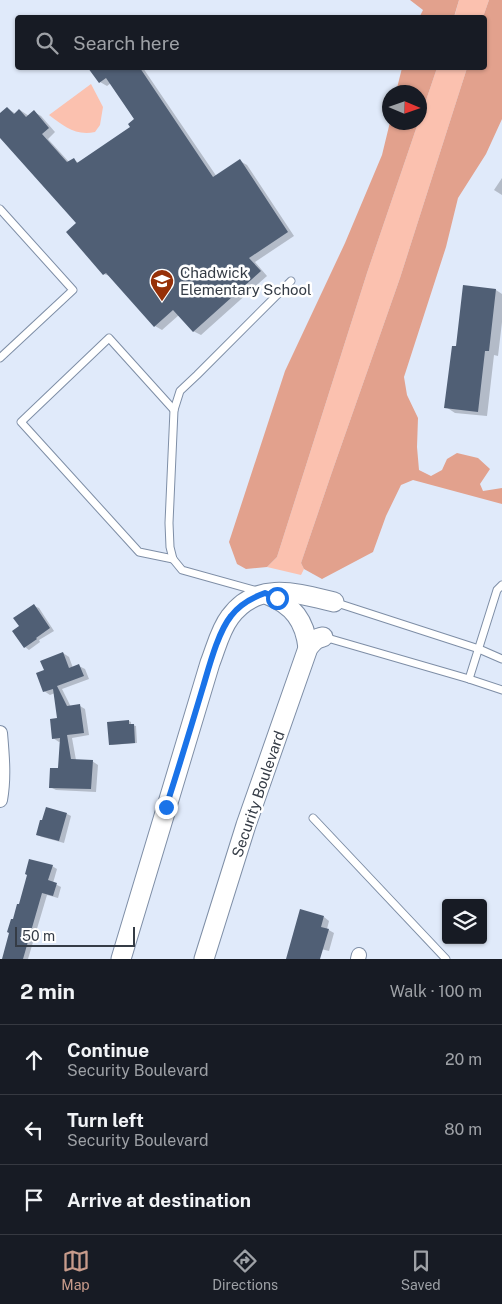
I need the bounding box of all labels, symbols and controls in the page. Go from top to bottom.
search box [15,15,487,70]
icon: search [33,29,61,57]
text: Search here [73,32,180,54]
north arrow [382,85,427,130]
place label: Chadwick Elementary School [180,264,312,298]
school or university icon: Chadwick Elementary School [149,268,175,302]
route start [266,587,289,610]
street label: Security Boulevard [228,728,288,860]
route end [155,796,178,819]
map controls [442,899,487,944]
button: layers [442,899,487,944]
scale bar [15,924,135,947]
text: 50 m [22,928,55,944]
text: 2 min [20,979,75,1004]
text: Walk · 100 m [390,982,482,1001]
text: Continue [67,1039,149,1061]
icon: ahead [20,1046,48,1074]
text: 20 m [445,1050,482,1069]
text: Security Boulevard [67,1061,209,1080]
text: Turn left [67,1109,144,1131]
icon: left [20,1116,48,1144]
text: 80 m [444,1120,482,1139]
text: Security Boulevard [67,1131,209,1150]
icon: arrive [20,1186,48,1214]
text: Arrive at destination [67,1189,251,1211]
tab: Map [61,1247,90,1293]
tab: Directions [212,1247,278,1293]
tab: Saved [401,1247,441,1293]

